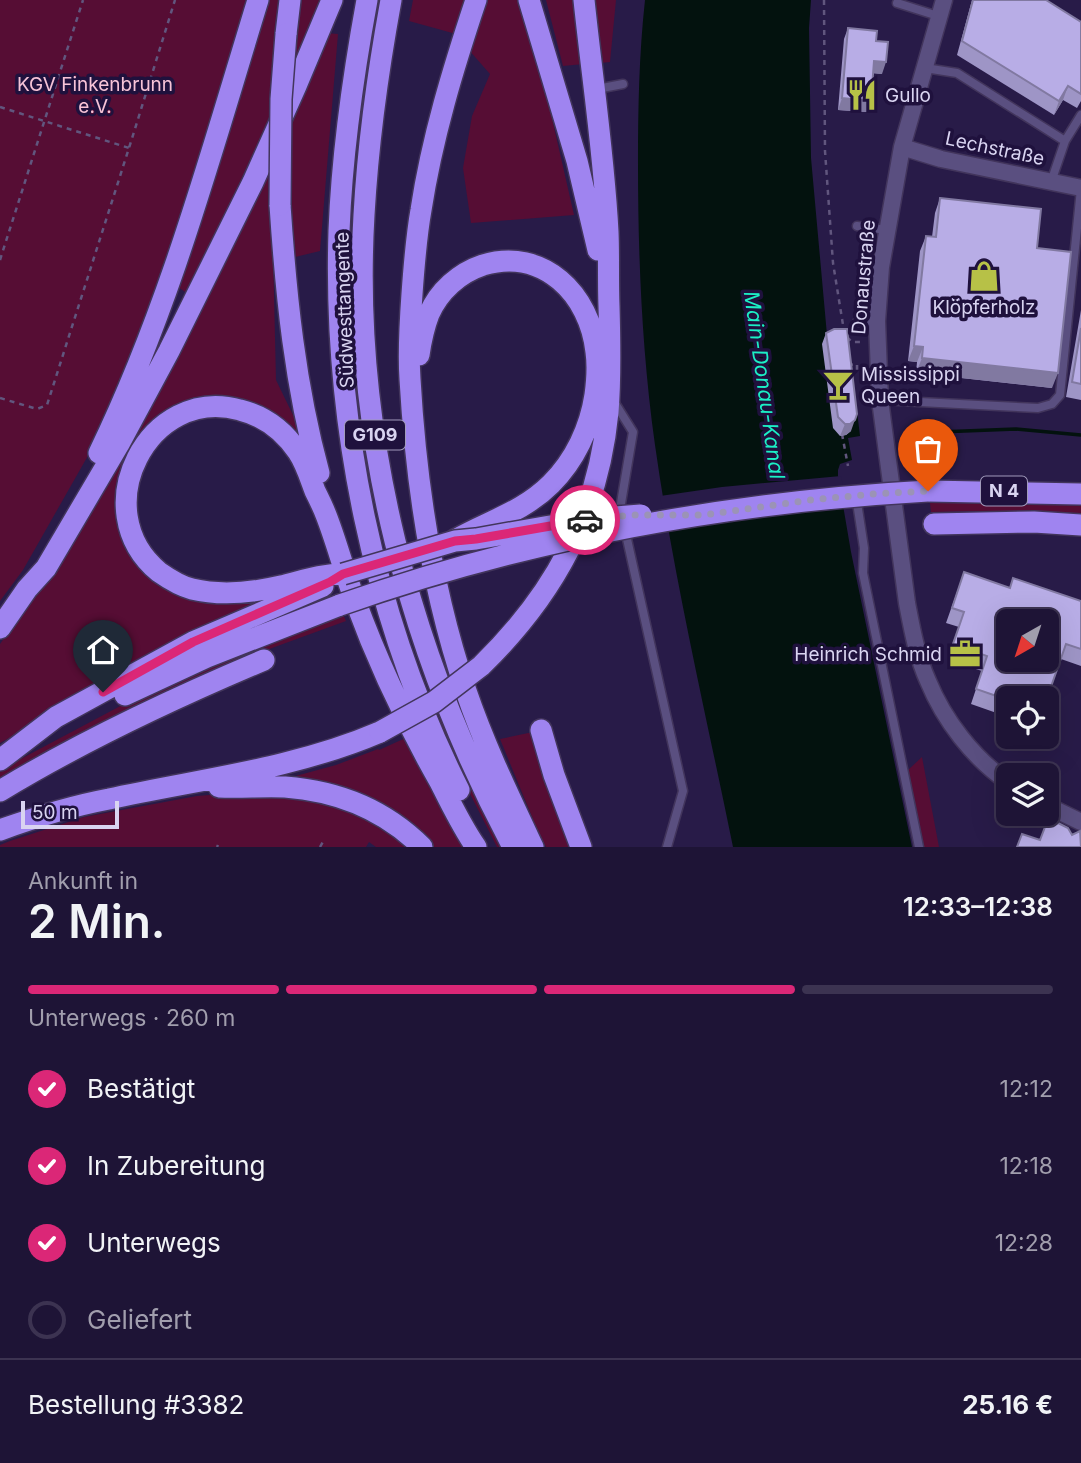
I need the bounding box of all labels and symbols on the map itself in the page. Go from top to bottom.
park label: KGV Finkenbrunn e.V. [17,73,173,118]
restaurant icon: Gullo [845,78,879,112]
place label: Gullo [885,84,931,107]
street label: Lechstraße [943,127,1047,170]
street label: Donaustraße [847,219,880,335]
street label: Südwesttangente [330,231,359,389]
shop icon: Klöpferholz [967,259,1001,293]
water label: Main-Donau-Kanal [739,289,790,482]
place label: Klöpferholz [932,296,1036,319]
place label: Mississippi Queen [861,363,960,408]
bar icon: Mississippi Queen [821,368,855,402]
pin [898,419,958,491]
road number: G109 [345,421,405,450]
road number: N 4 [981,476,1027,505]
courier [550,485,620,555]
north arrow [996,609,1059,672]
pin [73,620,133,692]
office icon: Heinrich Schmid [948,637,982,671]
place label: Heinrich Schmid [794,643,942,666]
scale bar [21,798,119,830]

